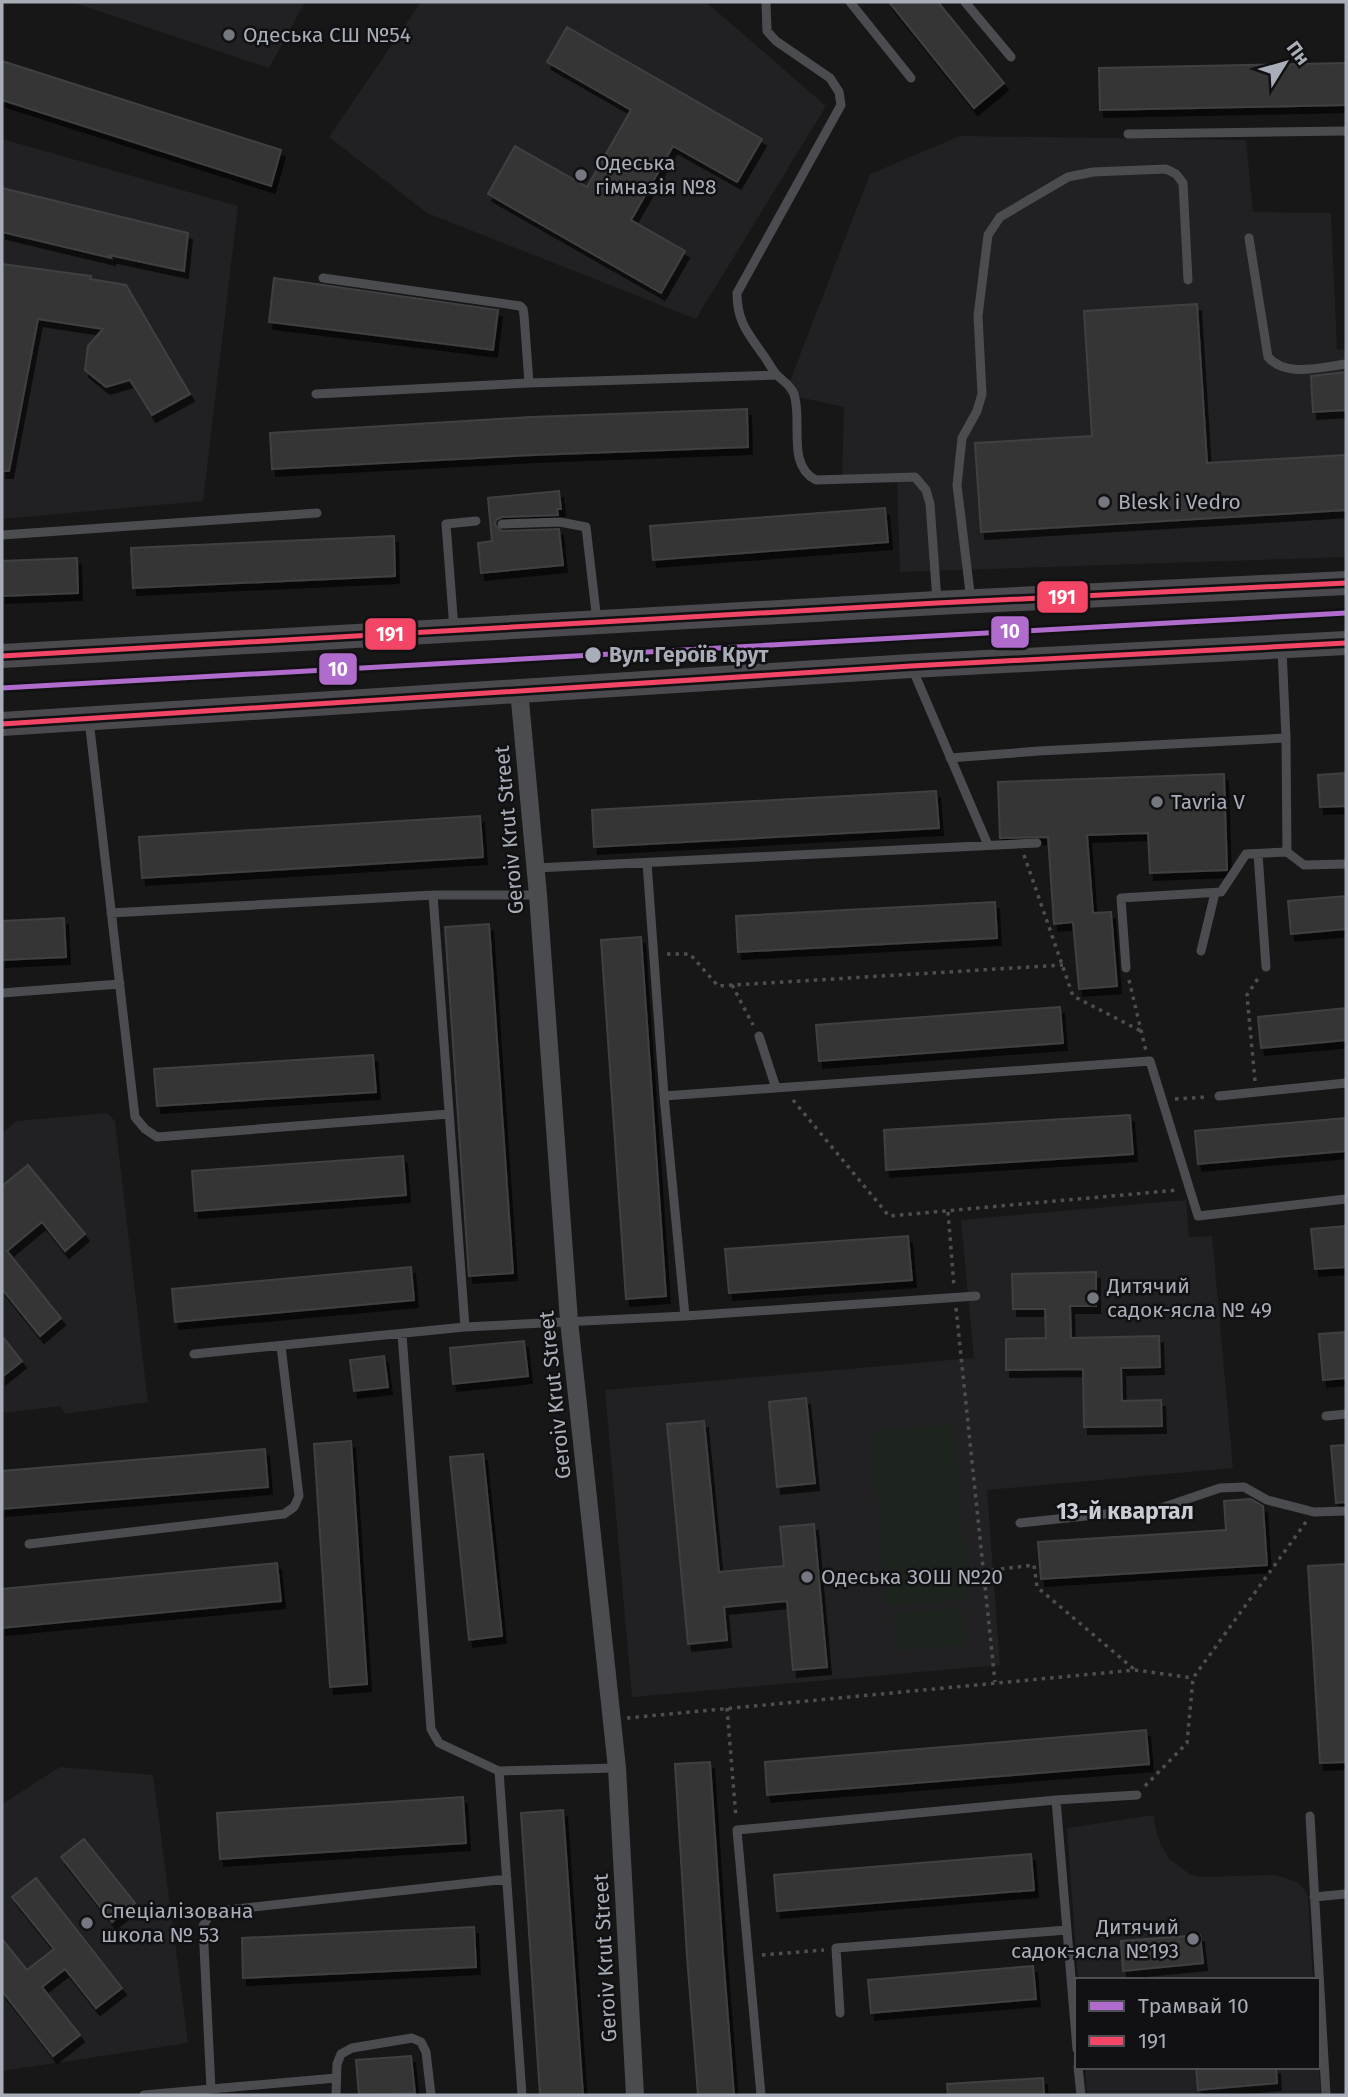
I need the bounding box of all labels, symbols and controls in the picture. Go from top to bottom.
place label: Одеська СШ №54 [243,22,411,48]
marker: Одеська СШ №54 [221,27,237,43]
north arrow [1250,28,1320,98]
text: Пн [1282,37,1315,69]
place label: Одеська гімназія №8 [595,150,717,200]
marker: Одеська гімназія №8 [573,167,589,183]
place label: Blesk i Vedro [1118,489,1241,515]
marker: Blesk i Vedro [1096,494,1112,510]
line badge: 191 [1036,580,1089,614]
text: 191 [1048,586,1076,609]
line badge: 10 [990,615,1030,649]
line badge: 191 [364,617,417,651]
text: 10 [1000,620,1020,643]
text: 191 [376,623,404,646]
place label: Вул. Героїв Крут [609,642,769,668]
marker: Вул. Героїв Крут [583,645,603,665]
line badge: 10 [318,652,358,686]
text: 10 [328,658,348,681]
street label: Geroiv Krut Street [489,744,529,915]
place label: Tavria V [1171,789,1245,815]
marker: Tavria V [1149,794,1165,810]
place label: Дитячий садок-ясла № 49 [1106,1273,1272,1323]
marker: Дитячий садок-ясла № 49 [1085,1290,1101,1306]
street label: Geroiv Krut Street [533,1309,577,1480]
district label: 13-й квартал [1056,1497,1194,1525]
place label: Одеська ЗОШ №20 [821,1564,1003,1590]
marker: Одеська ЗОШ №20 [799,1569,815,1585]
street label: Geroiv Krut Street [588,1872,622,2043]
place label: Спеціалізована школа № 53 [101,1898,254,1948]
place label: Дитячий садок-ясла №193 [1011,1914,1179,1964]
marker: Спеціалізована школа № 53 [79,1915,95,1931]
marker: Дитячий садок-ясла №193 [1185,1931,1201,1947]
legend [1075,1978,1320,2069]
text: Трамвай 10 [1138,1993,1249,2019]
text: 191 [1138,2028,1167,2054]

